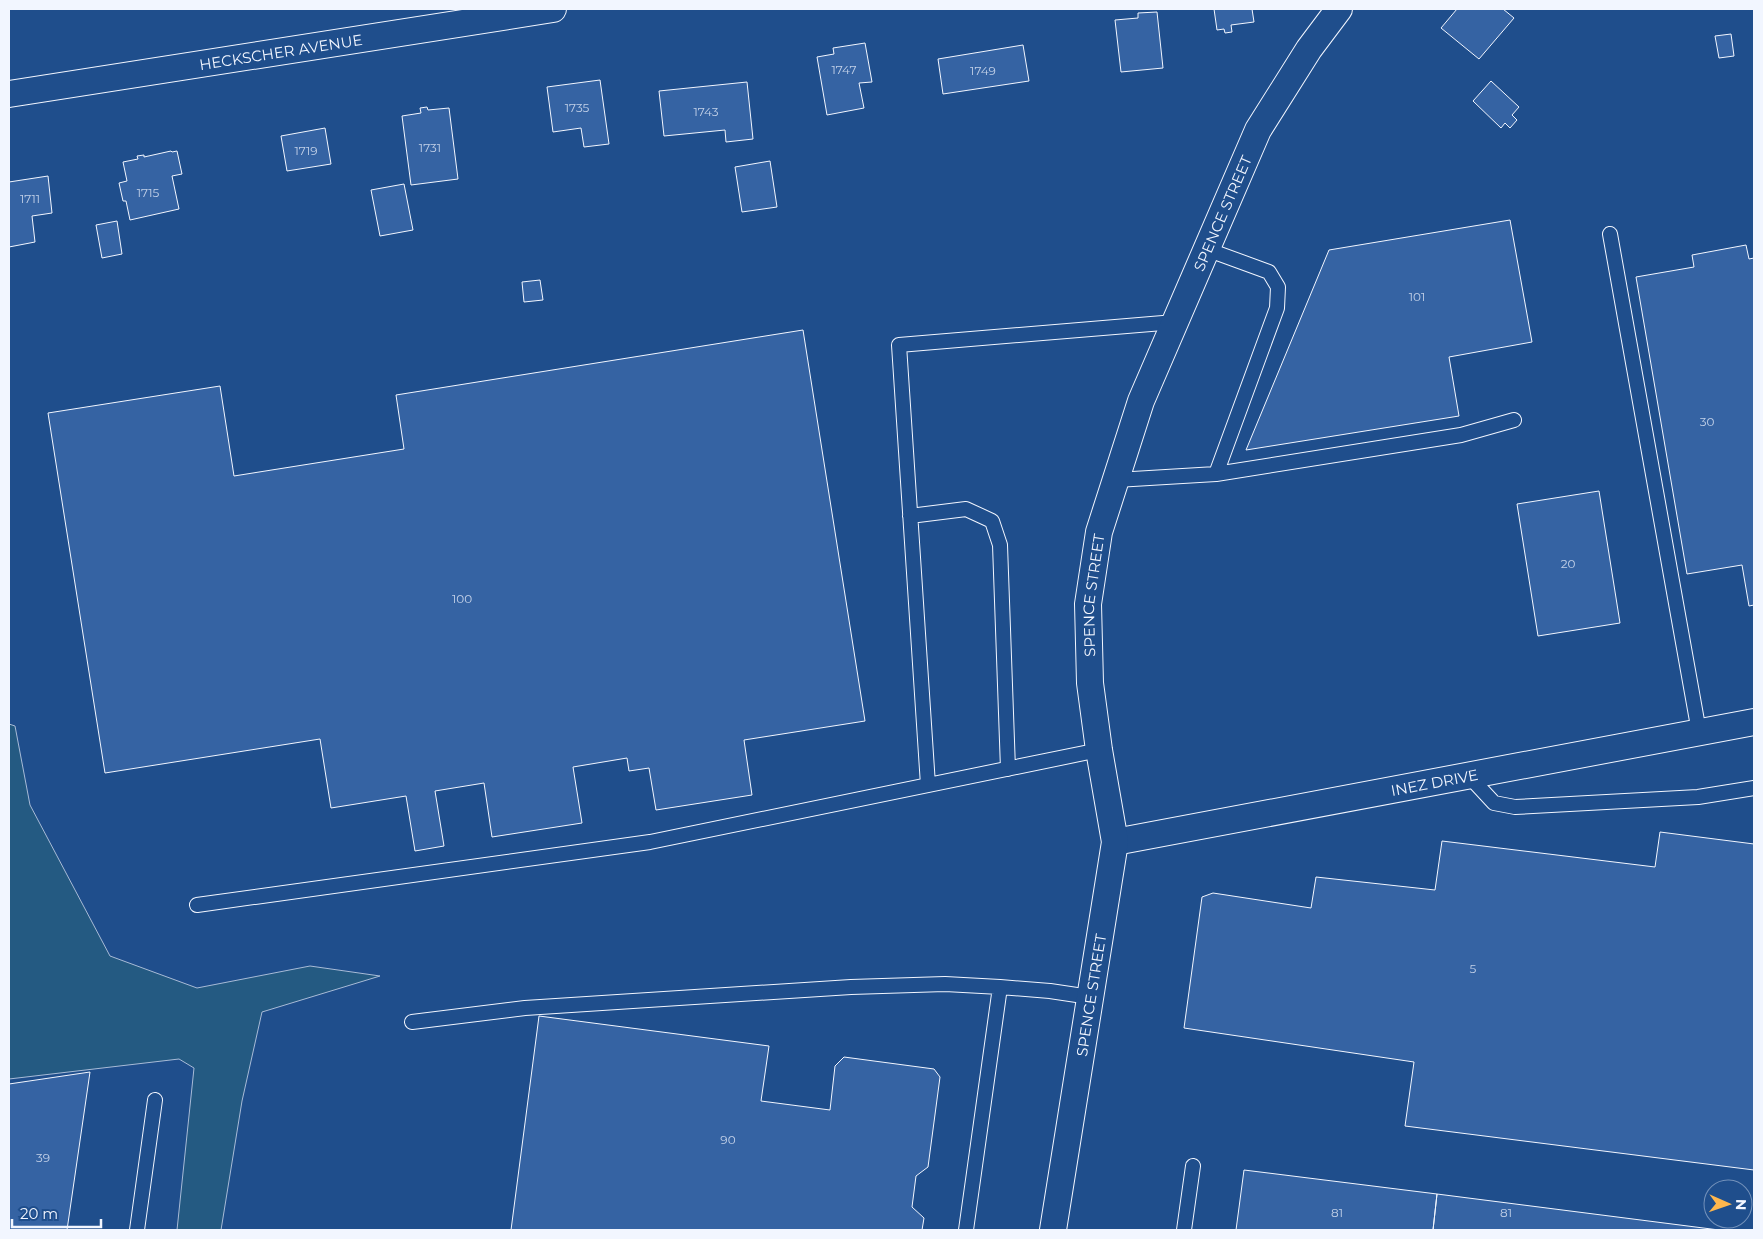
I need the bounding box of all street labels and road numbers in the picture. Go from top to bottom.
street label: HECKSCHER AVENUE [198,29,364,74]
street label: SPENCE STREET [1189,152,1256,274]
street label: SPENCE STREET [1078,532,1108,657]
street label: INEZ DRIVE [1389,765,1480,800]
street label: SPENCE STREET [1071,932,1110,1058]

